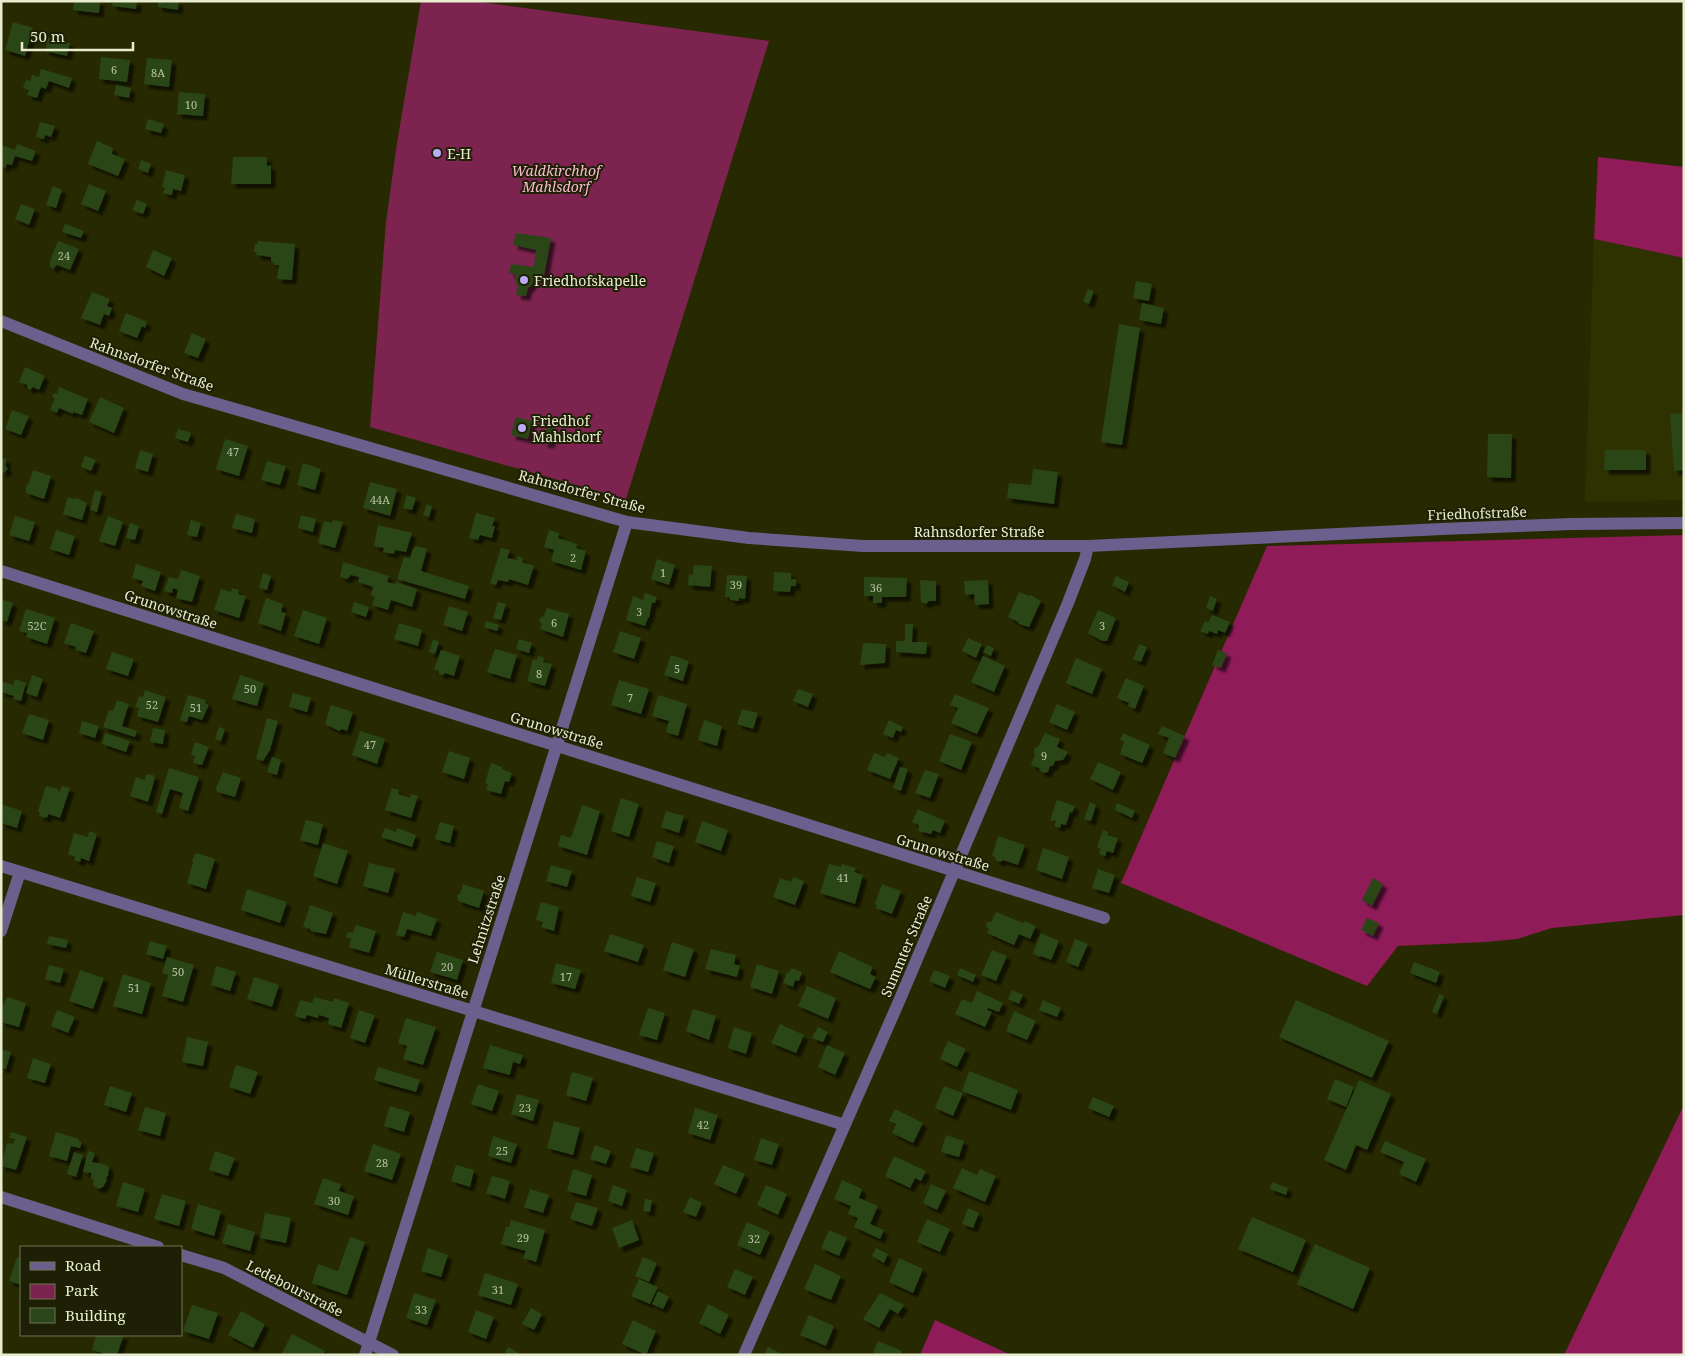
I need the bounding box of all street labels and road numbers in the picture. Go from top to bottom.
street label: Rahnsdorfer Straße [87,333,217,395]
street label: Rahnsdorfer Straße [516,465,648,517]
street label: Friedhofstraße [1427,502,1527,524]
street label: Rahnsdorfer Straße [914,522,1044,541]
street label: Grunowstraße [122,585,220,633]
street label: Grunowstraße [508,707,606,753]
street label: Grunowstraße [894,829,992,875]
street label: Lehnitzstraße [463,872,509,966]
street label: Summter Straße [876,892,936,1000]
street label: Müllerstraße [383,959,471,1003]
street label: Ledebourstraße [243,1255,347,1321]

